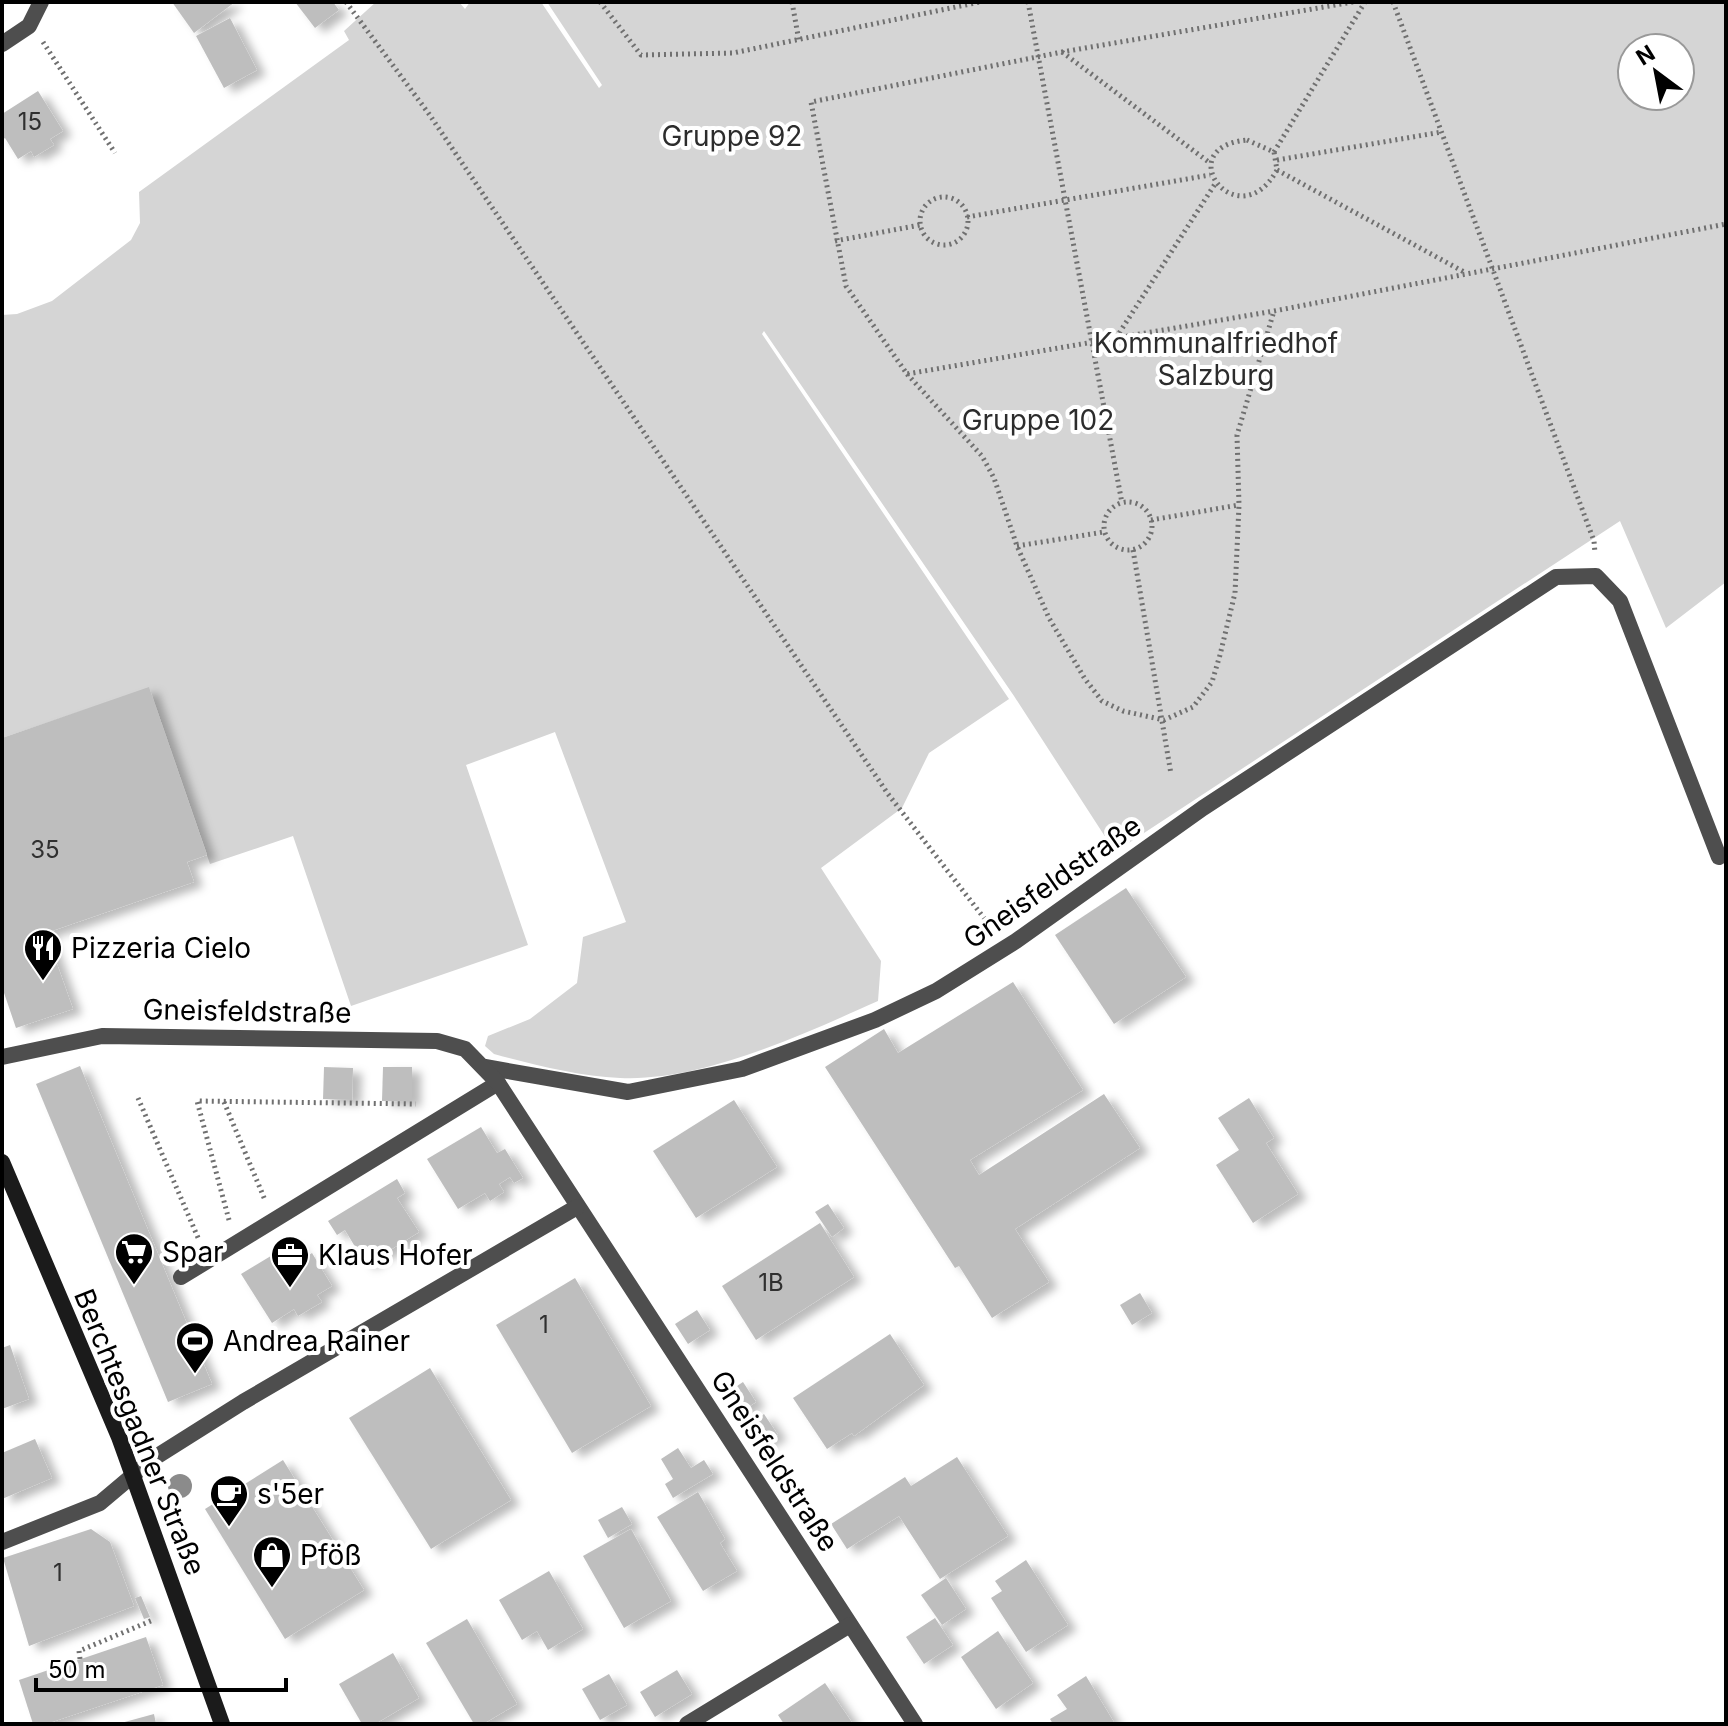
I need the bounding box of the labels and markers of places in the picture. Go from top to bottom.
restaurant icon: Pizzeria Cielo [22,927,64,982]
place label: Pizzeria Cielo [71,931,251,965]
supermarket icon: Spar [113,1231,155,1286]
office icon: Klaus Hofer [269,1234,311,1289]
place label: Spar [162,1235,224,1269]
place label: Klaus Hofer [318,1238,473,1272]
sports icon: Andrea Rainer [174,1320,216,1375]
place label: Andrea Rainer [223,1324,410,1358]
cafe icon: s'5er [208,1473,250,1528]
place label: s'5er [257,1477,324,1511]
shop icon: Pföß [251,1534,293,1589]
place label: Pföß [300,1538,361,1572]

